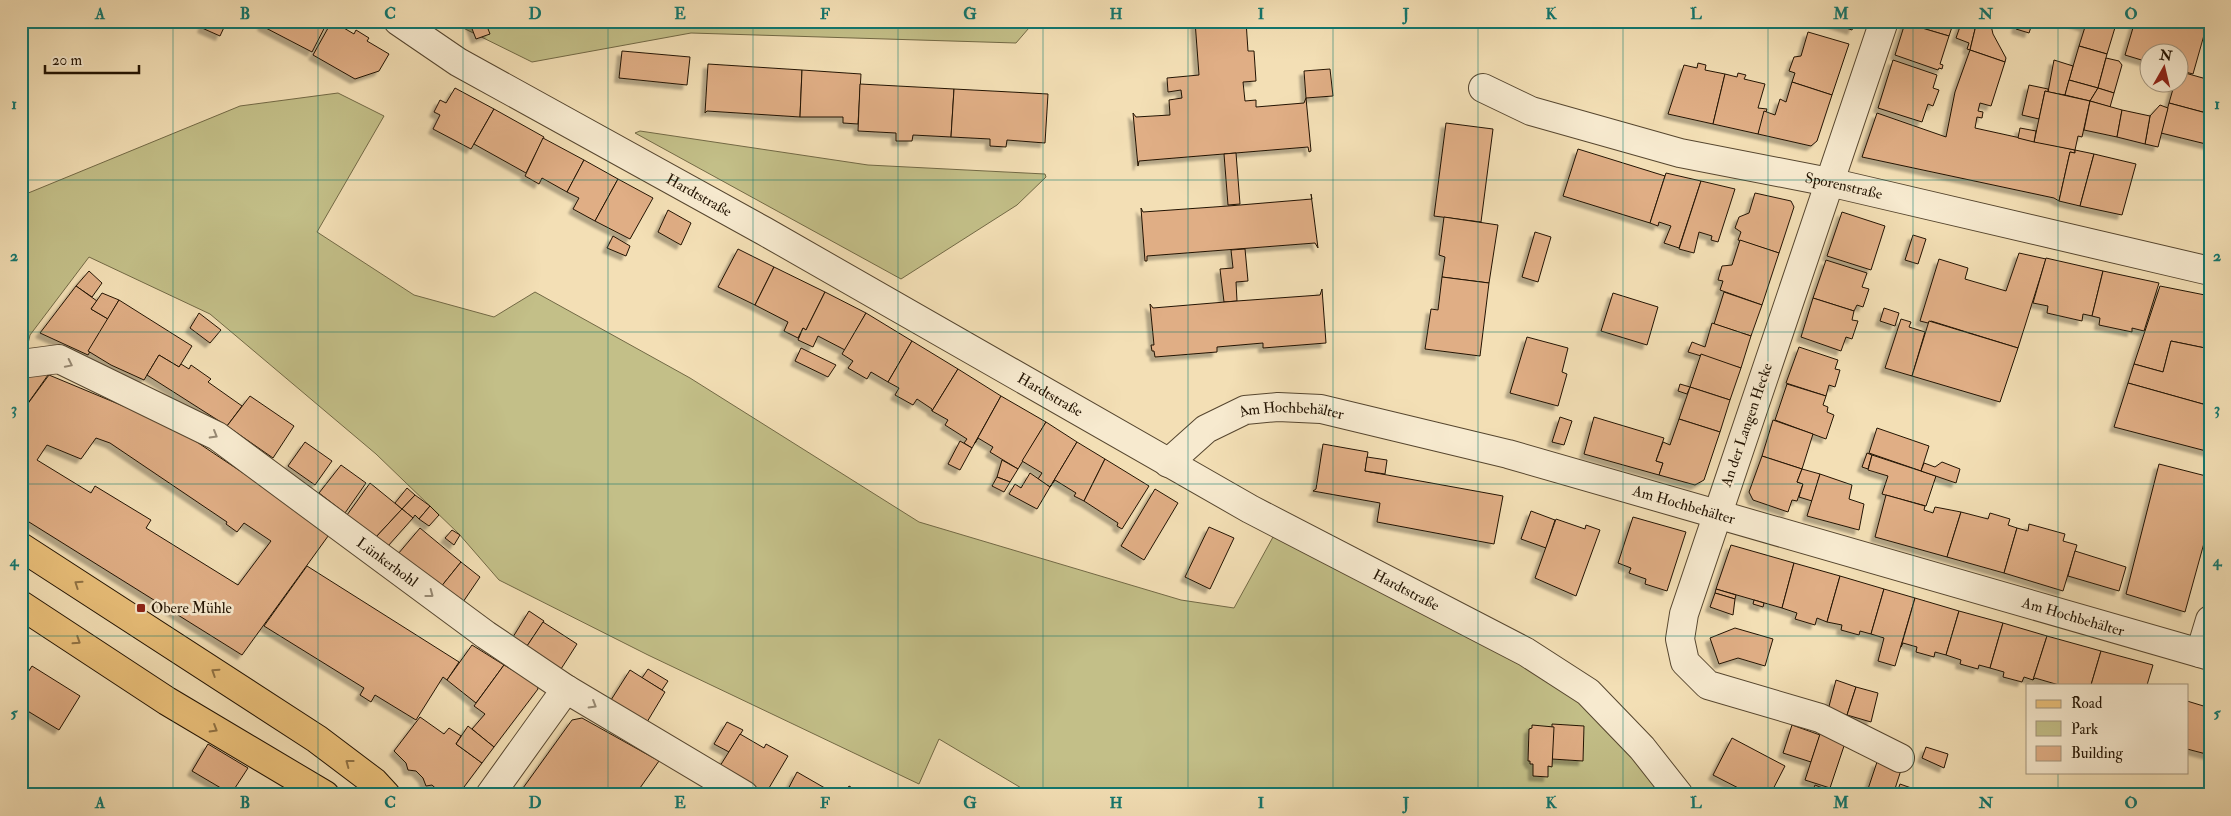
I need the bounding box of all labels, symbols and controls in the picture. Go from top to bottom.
text: A [94,4,106,24]
text: B [240,4,250,24]
text: C [384,4,396,24]
text: D [528,4,542,24]
text: E [674,4,686,24]
text: F [820,4,830,24]
text: G [963,4,977,24]
text: H [1109,4,1123,24]
text: I [1258,4,1265,24]
text: J [1402,4,1410,25]
text: K [1545,4,1557,24]
text: L [1690,4,1702,24]
text: M [1832,4,1849,24]
text: N [1978,4,1994,24]
text: O [2124,4,2138,24]
scale bar [45,42,139,74]
north arrow [2138,42,2188,92]
text: N [2157,46,2174,65]
text: 20 m [52,51,82,70]
text: 1 [11,94,17,114]
text: 1 [2214,94,2220,114]
street label: Sporenstraße [1803,168,1884,204]
street label: Hardtstraße [663,169,735,221]
text: 2 [10,246,18,266]
text: 2 [2213,246,2221,266]
one-way arrow [63,357,72,367]
street label: An der Langen Hecke [1717,361,1777,490]
street label: Hardtstraße [1014,369,1086,421]
street label: Am Hochbehälter [1234,397,1346,424]
text: 3 [11,399,17,419]
text: 3 [2214,399,2220,419]
one-way arrow [209,429,218,439]
street label: Am Hochbehälter [1630,481,1738,528]
street label: Lünkerhohl [353,533,422,591]
text: 4 [9,551,20,571]
text: 4 [2212,551,2223,571]
street label: Hardtstraße [1370,565,1443,615]
one-way arrow [74,581,83,590]
one-way arrow [424,588,434,597]
street label: Am Hochbehälter [2019,593,2127,640]
place label: Obere Mühle [151,599,232,618]
marker: Obere Mühle [135,602,147,614]
one-way arrow [72,634,81,644]
one-way arrow [211,669,220,678]
legend [2026,684,2188,774]
text: Road [2071,694,2103,713]
one-way arrow [587,698,596,708]
text: 5 [10,703,18,723]
text: 5 [2213,703,2221,723]
text: Park [2071,720,2098,739]
one-way arrow [208,722,217,732]
text: Building [2071,744,2123,763]
one-way arrow [345,760,355,769]
text: A [94,793,106,813]
text: B [240,793,250,813]
text: C [384,793,396,813]
text: D [528,793,542,813]
text: E [674,793,686,813]
text: F [820,793,830,813]
text: G [963,793,977,813]
text: H [1109,793,1123,813]
text: I [1258,793,1265,813]
text: J [1402,793,1410,814]
text: K [1545,793,1557,813]
text: L [1690,793,1702,813]
text: M [1832,793,1849,813]
text: N [1978,793,1994,813]
text: O [2124,793,2138,813]

